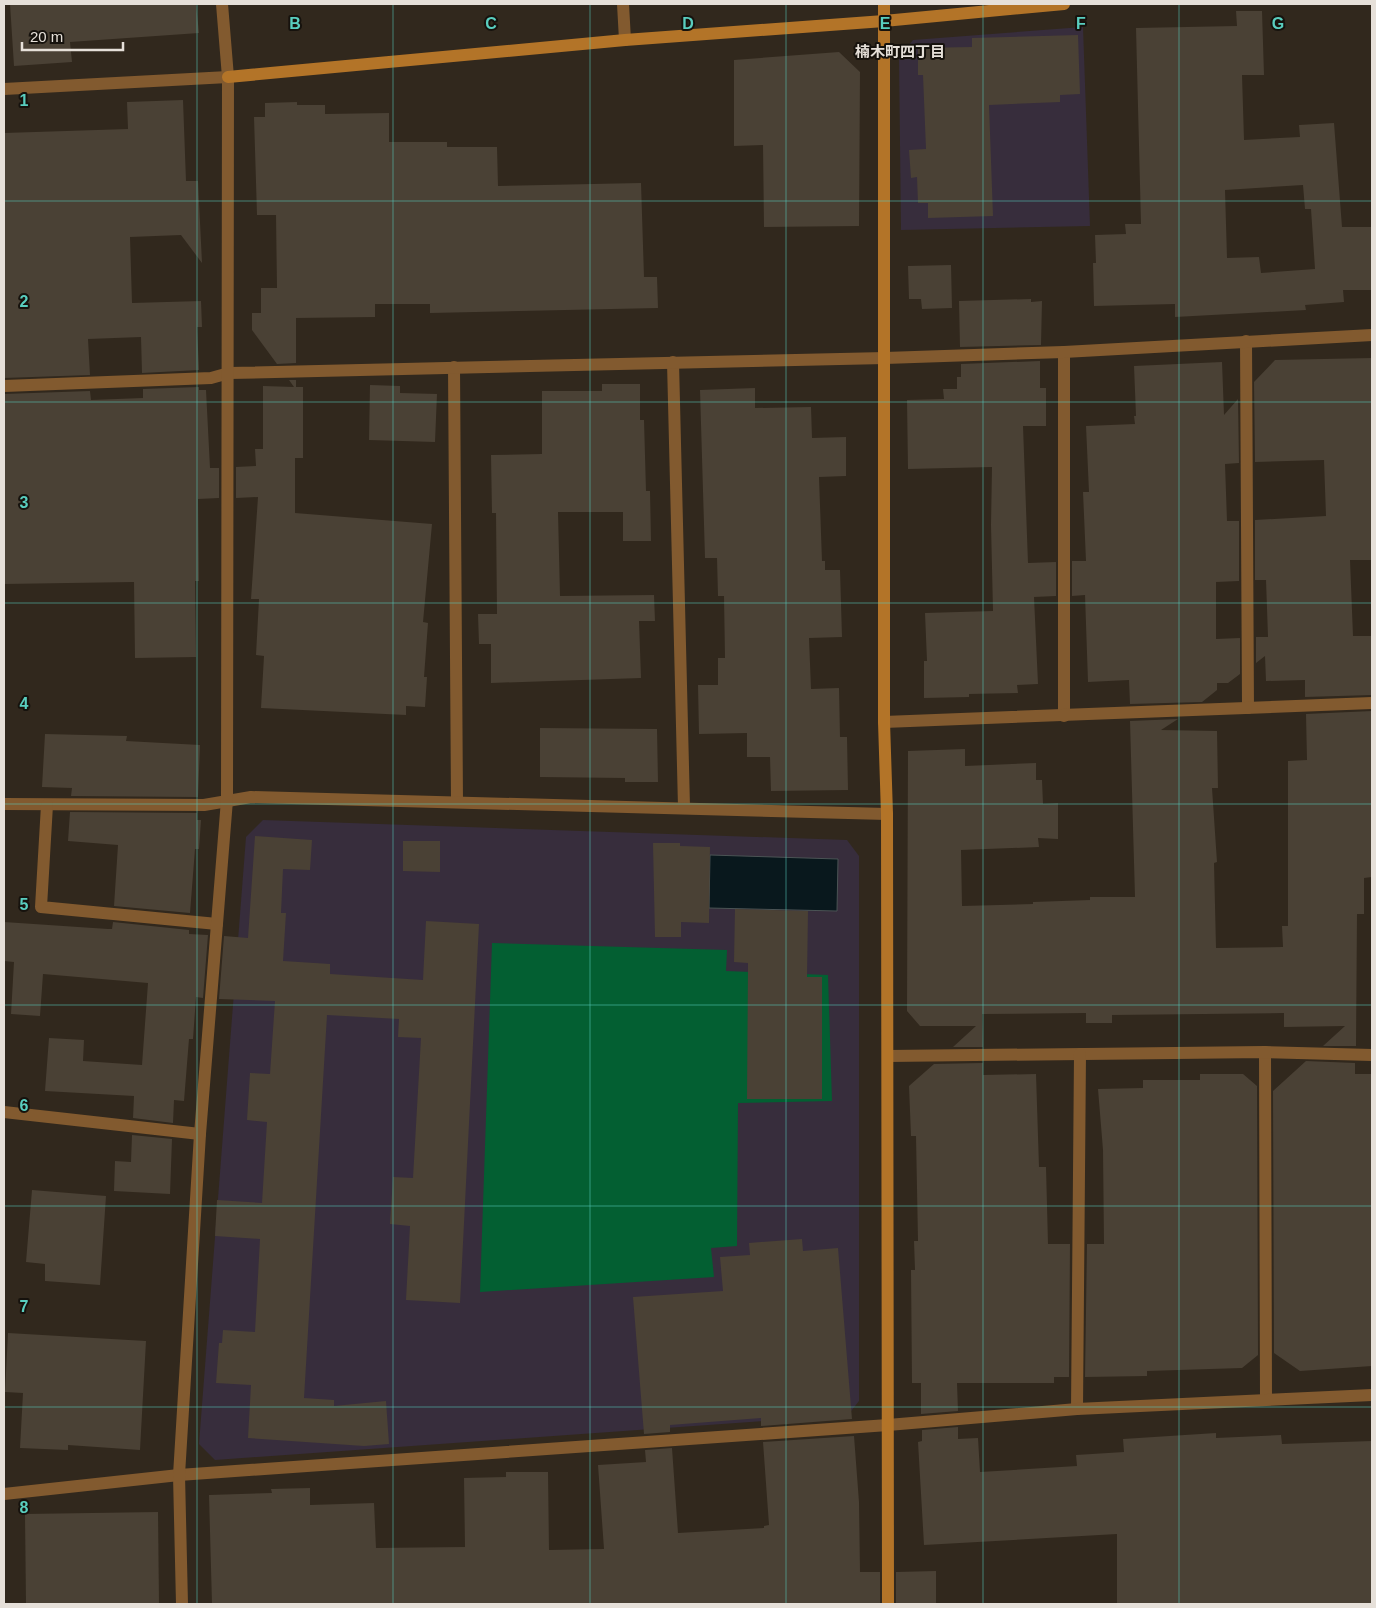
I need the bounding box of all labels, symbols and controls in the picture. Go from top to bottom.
text: B [289,15,301,32]
text: C [485,15,497,32]
text: D [682,15,694,32]
text: E [880,15,891,32]
text: F [1076,15,1086,32]
text: G [1272,15,1284,32]
scale bar [22,20,124,52]
text: 20 m [30,28,63,45]
district label: 楠木町四丁目 [855,43,945,60]
text: 1 [20,92,29,109]
text: 2 [20,293,29,310]
text: 3 [20,494,29,511]
text: 4 [20,695,29,712]
text: 5 [20,896,29,913]
text: 6 [20,1097,29,1114]
text: 7 [20,1298,29,1315]
text: 8 [20,1499,29,1516]

